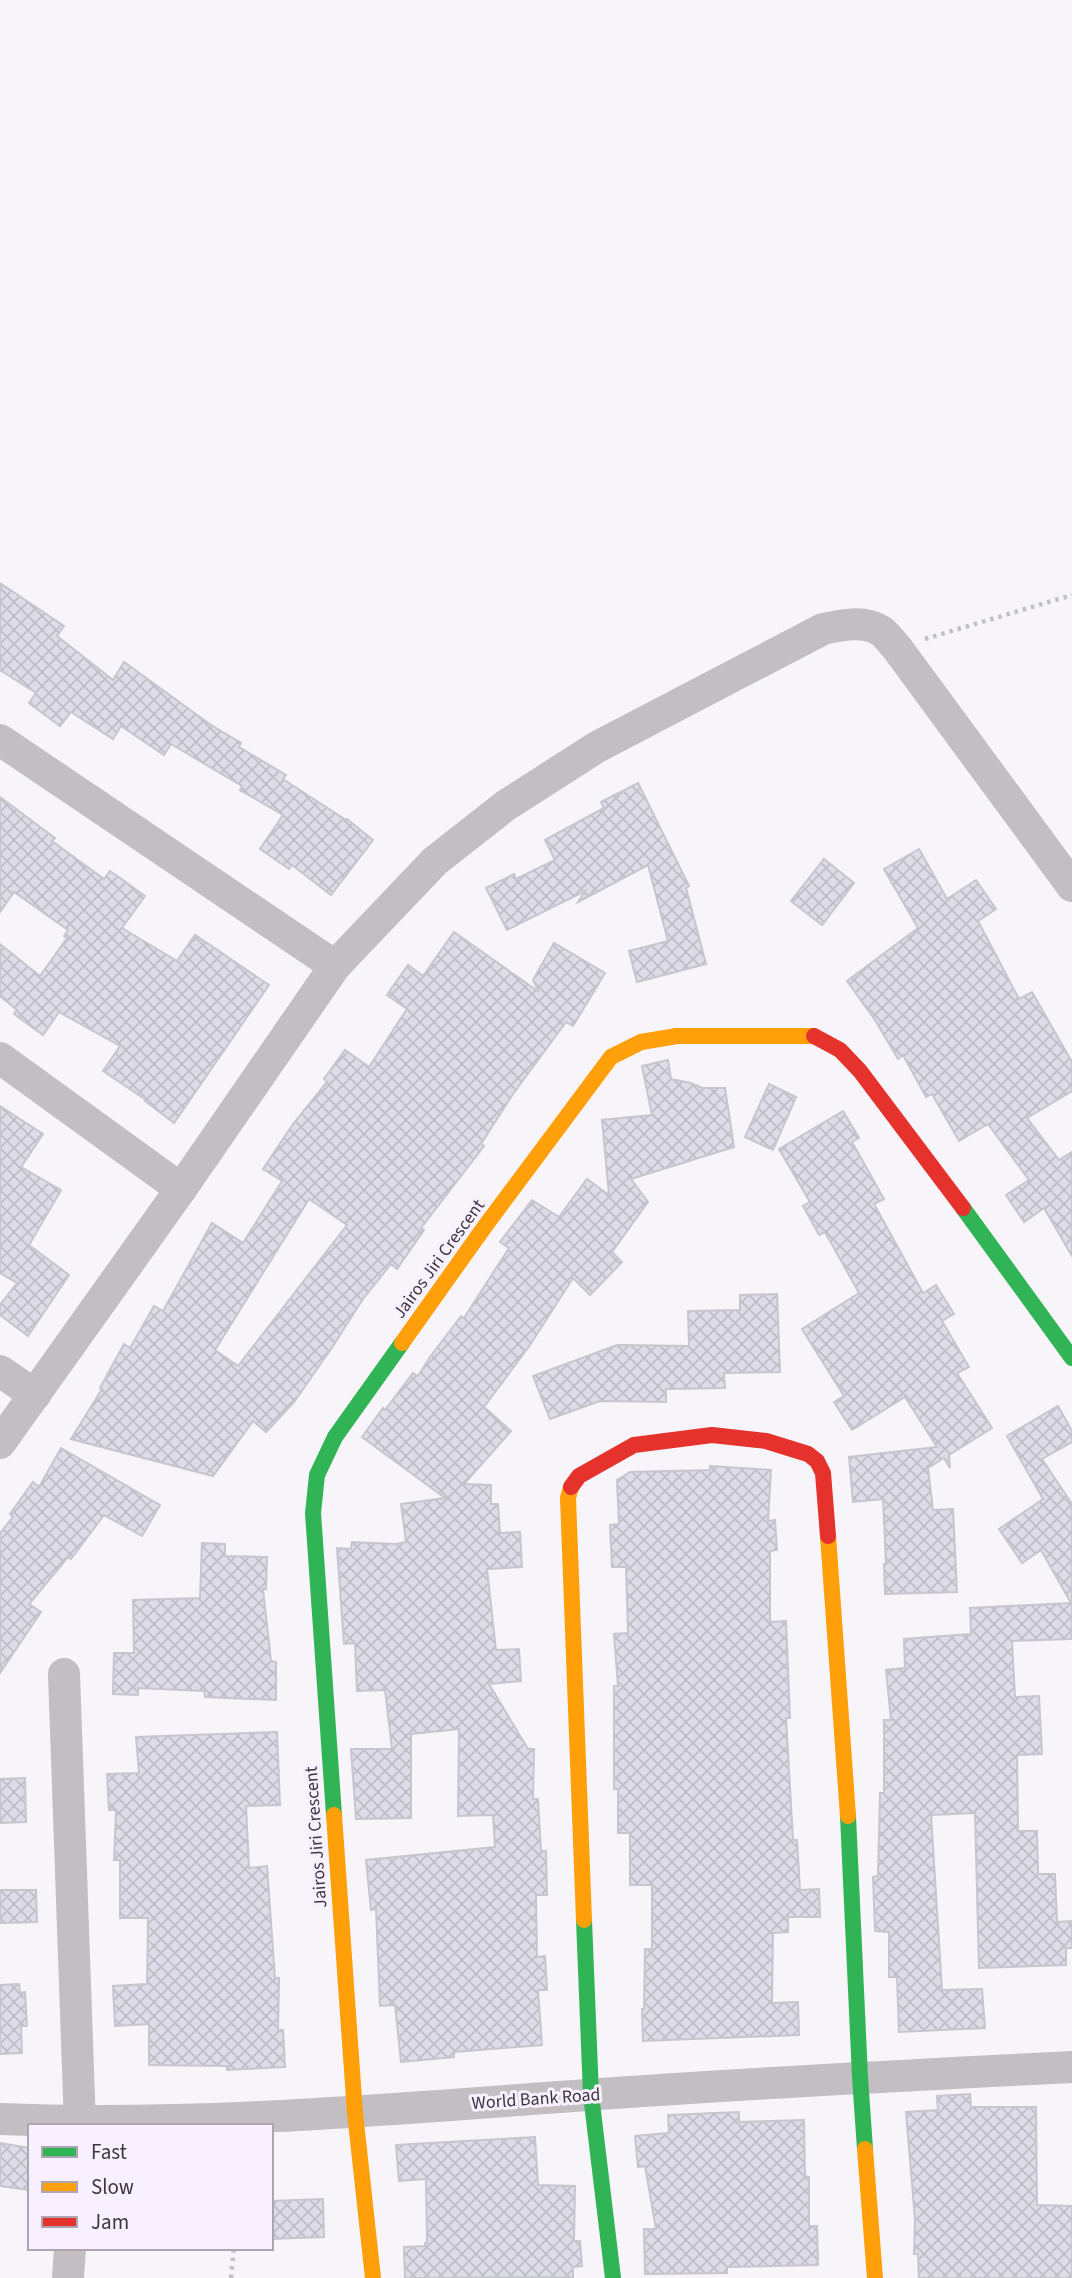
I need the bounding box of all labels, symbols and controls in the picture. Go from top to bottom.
street label: Jairos Jiri Crescent [387,1194,491,1324]
street label: Jairos Jiri Crescent [299,1765,333,1909]
street label: World Bank Road [471,2082,601,2116]
legend [28,2124,273,2250]
text: Fast [91,2137,127,2167]
text: Slow [91,2172,134,2202]
text: Jam [91,2207,129,2237]

